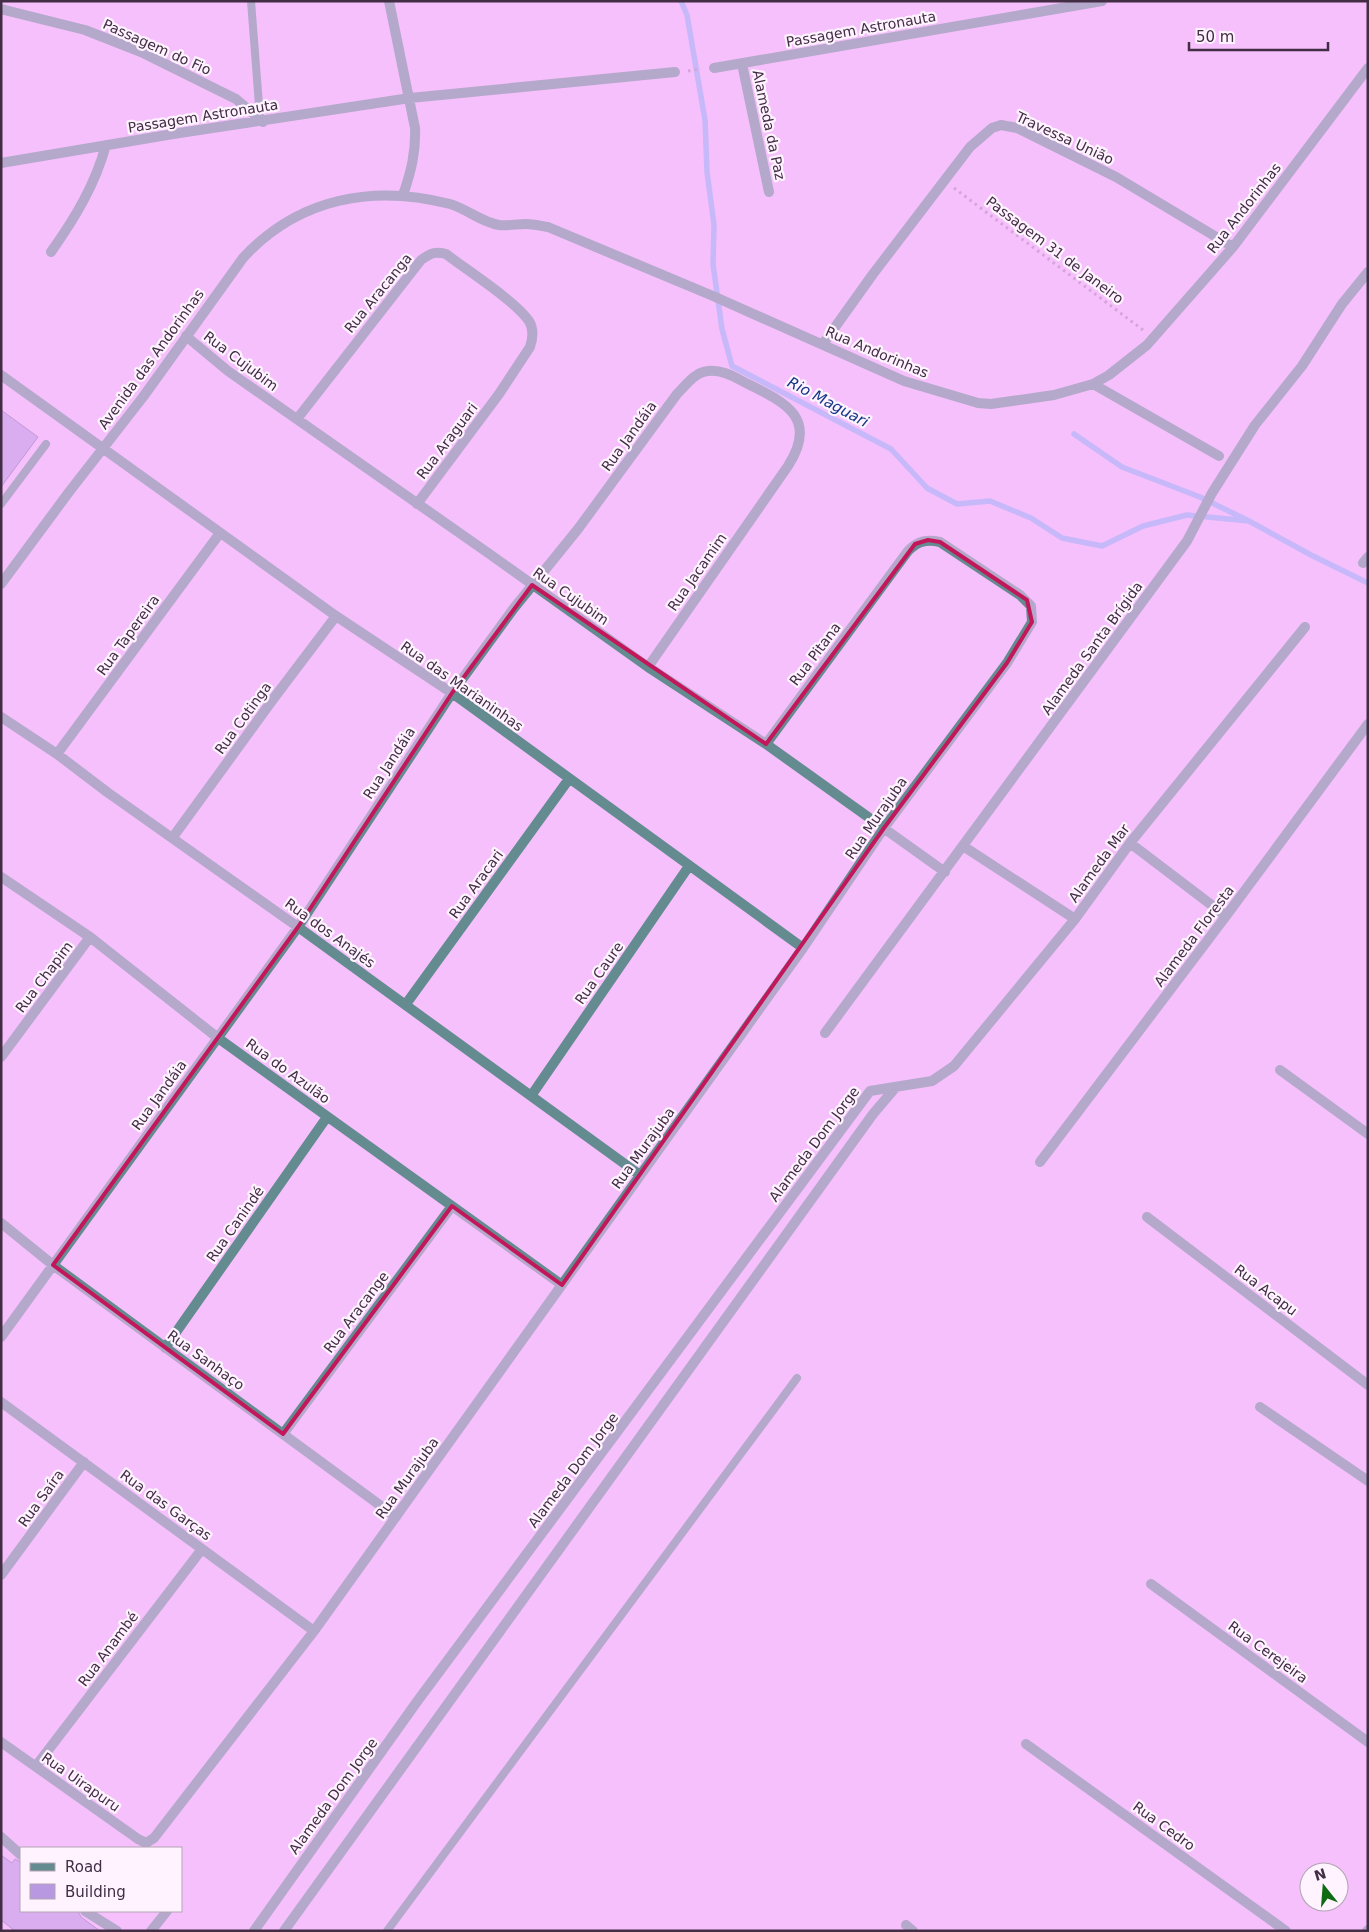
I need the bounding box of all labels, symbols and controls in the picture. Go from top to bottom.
street label: Passagem Astronauta [785,8,937,50]
street label: Passagem do Fio [101,16,213,78]
scale bar [1189,20,1328,52]
text: 50 m [1196,28,1234,46]
street label: Alameda da Paz [750,69,788,181]
street label: Passagem Astronauta [127,96,279,136]
street label: Travessa União [1013,108,1116,168]
street label: Rua Andorinhas [1204,160,1284,256]
street label: Passagem 31 de Janeiro [983,193,1127,307]
street label: Rua Aracanga [341,250,415,336]
street label: Avenida das Andorinhas [95,286,207,432]
street label: Rua Andorinhas [823,323,931,381]
street label: Rua Cujubim [201,328,281,394]
water label: Rio Maguari [784,373,872,431]
street label: Rua Jandáia [598,398,660,474]
street label: Rua Araguari [413,400,481,482]
street label: Rua Jacamim [664,530,730,614]
street label: Rua Cujubim [530,564,612,628]
street label: Alameda Santa Brígida [1038,578,1146,718]
street label: Rua Tapereira [93,592,163,678]
street label: Rua Pitana [786,619,844,689]
street label: Rua das Marianinhas [398,638,526,734]
street label: Rua Cotinga [212,679,274,757]
street label: Rua Jandáia [360,724,418,802]
street label: Rua Murajuba [842,774,910,862]
street label: Alameda Mar [1065,821,1133,905]
street label: Rua Aracari [446,847,506,921]
street label: Alameda Floresta [1151,882,1237,990]
street label: Rua dos Anajés [282,895,378,971]
street label: Rua Chapim [12,938,76,1016]
street label: Rua Caure [572,939,626,1007]
street label: Rua do Azulão [243,1035,333,1107]
street label: Rua Jandáia [128,1057,190,1133]
street label: Alameda Dom Jorge [766,1084,862,1204]
street label: Rua Murajuba [608,1104,678,1192]
street label: Rua Canindé [203,1183,267,1265]
street label: Rua Acapu [1231,1261,1301,1319]
street label: Rua Aracange [320,1268,392,1356]
street label: Rua Sanhaço [164,1327,248,1393]
street label: Alameda Dom Jorge [525,1410,621,1530]
street label: Rua Murajuba [372,1434,442,1522]
street label: Rua Saíra [15,1466,67,1530]
street label: Rua das Garças [117,1467,215,1543]
street label: Rua Anambé [75,1609,141,1689]
street label: Rua Cerejeira [1225,1618,1311,1686]
street label: Alameda Dom Jorge [286,1735,380,1857]
street label: Rua Uirapuru [39,1749,123,1815]
street label: Rua Cedro [1130,1798,1198,1854]
legend [20,1847,182,1912]
text: Road [65,1858,103,1876]
north arrow [1299,1862,1349,1912]
text: N [1312,1865,1328,1884]
text: Building [65,1883,126,1901]

